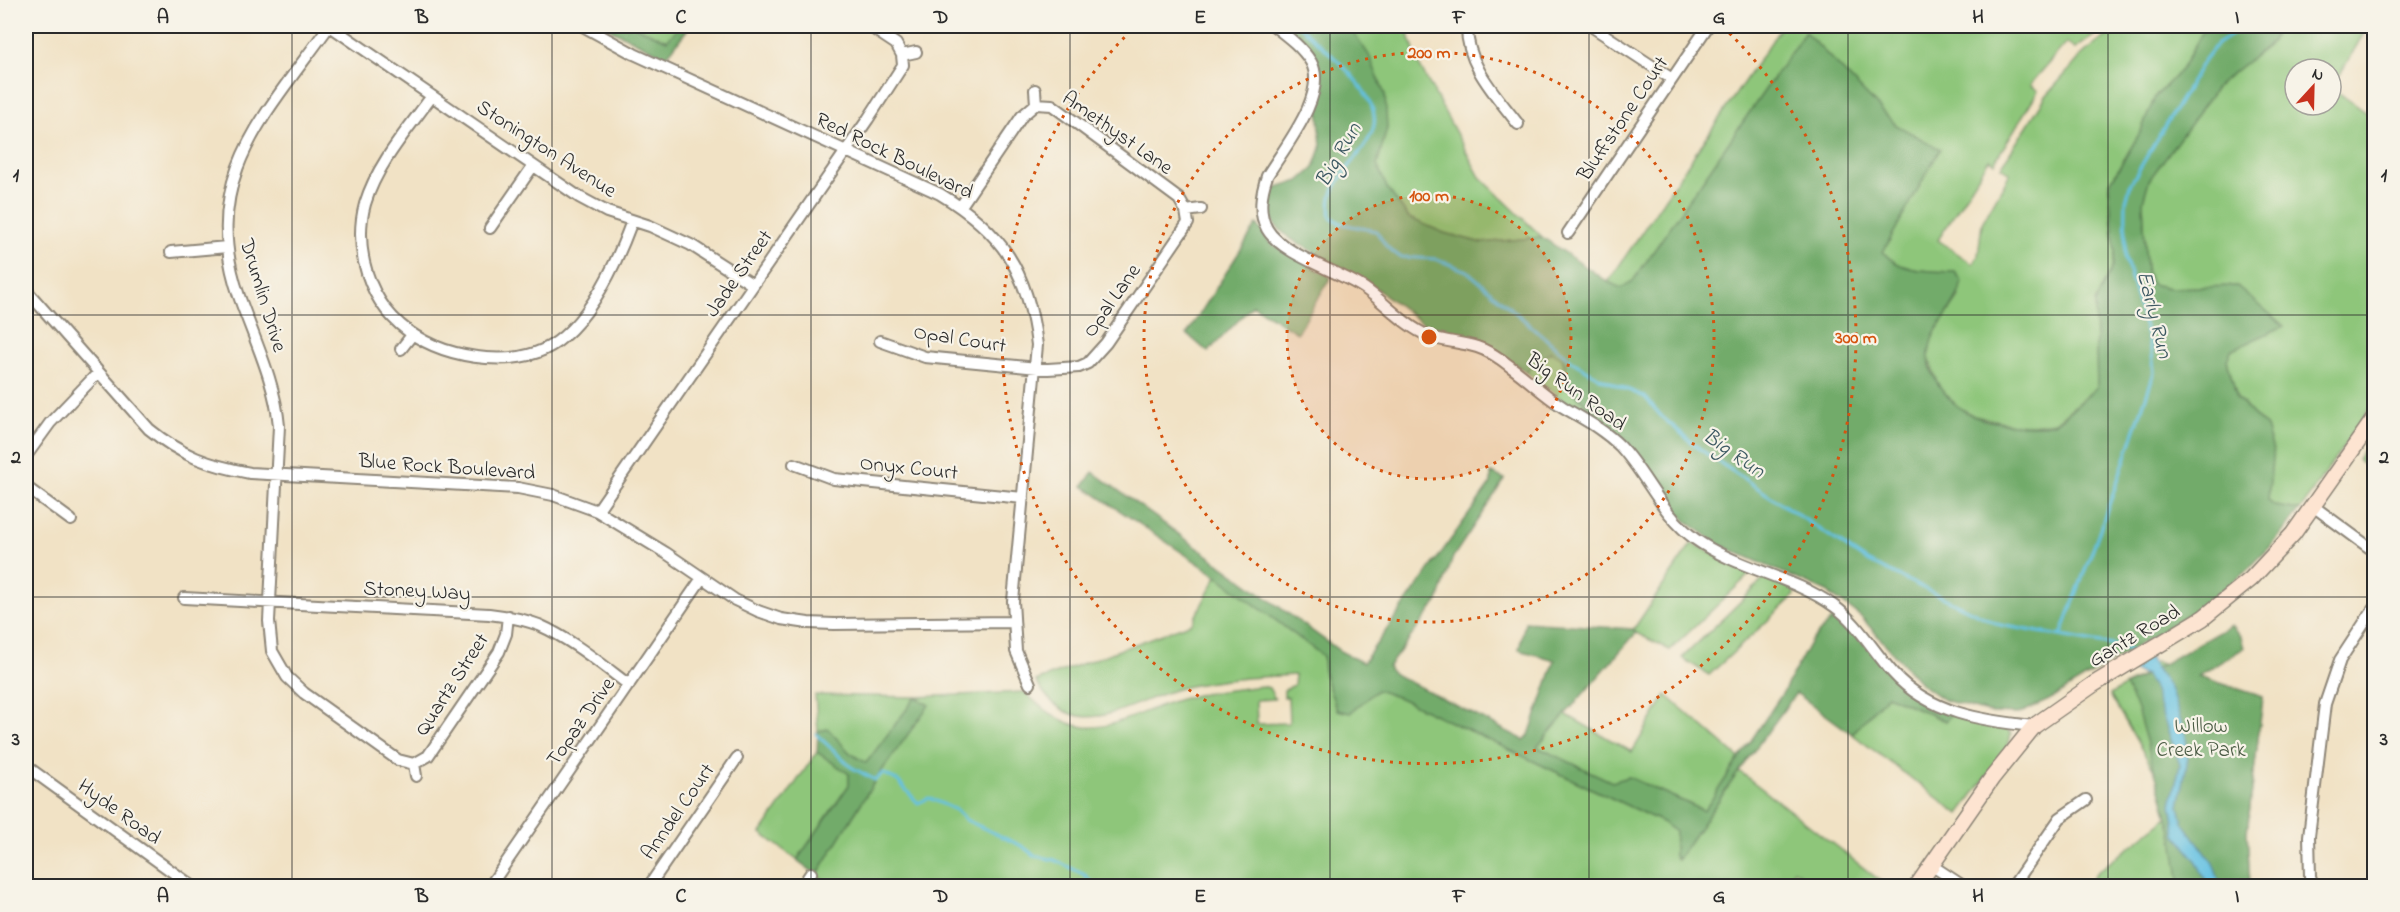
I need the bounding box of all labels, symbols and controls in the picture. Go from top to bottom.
text: A [157,4,169,33]
text: B [414,4,429,33]
text: C [676,4,687,33]
text: D [933,4,948,33]
text: E [1194,4,1206,33]
text: F [1452,4,1466,33]
text: G [1713,4,1726,33]
text: H [1972,4,1984,33]
text: I [2235,4,2240,33]
text: 200 m [1407,41,1451,67]
street label: Bluffstone Court [1570,51,1677,188]
north arrow [2283,57,2343,117]
text: N [2308,62,2328,88]
street label: Amethyst Lane [1054,84,1179,185]
street label: Stonington Avenue [469,93,622,208]
street label: Red Rock Boulevard [810,106,978,208]
water label: Big Run [1308,116,1371,194]
text: 1 [13,162,20,191]
text: 1 [2381,162,2388,191]
text: 100 m [1409,184,1449,210]
street label: Jade Street [698,224,781,324]
street label: Drumlin Drive [230,234,294,356]
street label: Opal Lane [1076,258,1149,344]
water label: Early Run [2127,268,2180,363]
street label: Opal Court [911,318,1008,362]
text: 300 m [1834,326,1877,352]
centre of rings [1419,327,1439,347]
street label: Big Run Road [1518,345,1632,441]
water label: Big Run [1696,421,1772,488]
text: 2 [10,444,21,473]
text: 2 [2378,444,2389,473]
street label: Blue Rock Boulevard [357,447,536,489]
street label: Onyx Court [858,449,959,491]
street label: Stoney Way [362,574,471,612]
street label: Gantz Road [2084,598,2186,676]
street label: Quartz Street [408,628,497,742]
street label: Topaz Drive [540,671,624,773]
park label: Willow Creek Park [2156,712,2246,766]
text: 3 [11,726,20,755]
text: 3 [2379,726,2388,755]
street label: Anndel Court [634,758,723,866]
street label: Hyde Road [70,772,167,855]
text: A [157,883,169,912]
text: B [414,883,429,912]
text: C [676,883,687,912]
text: D [933,883,948,912]
text: E [1194,883,1206,912]
text: F [1452,883,1466,912]
text: G [1713,883,1726,912]
text: H [1972,883,1984,912]
text: I [2235,883,2240,912]

